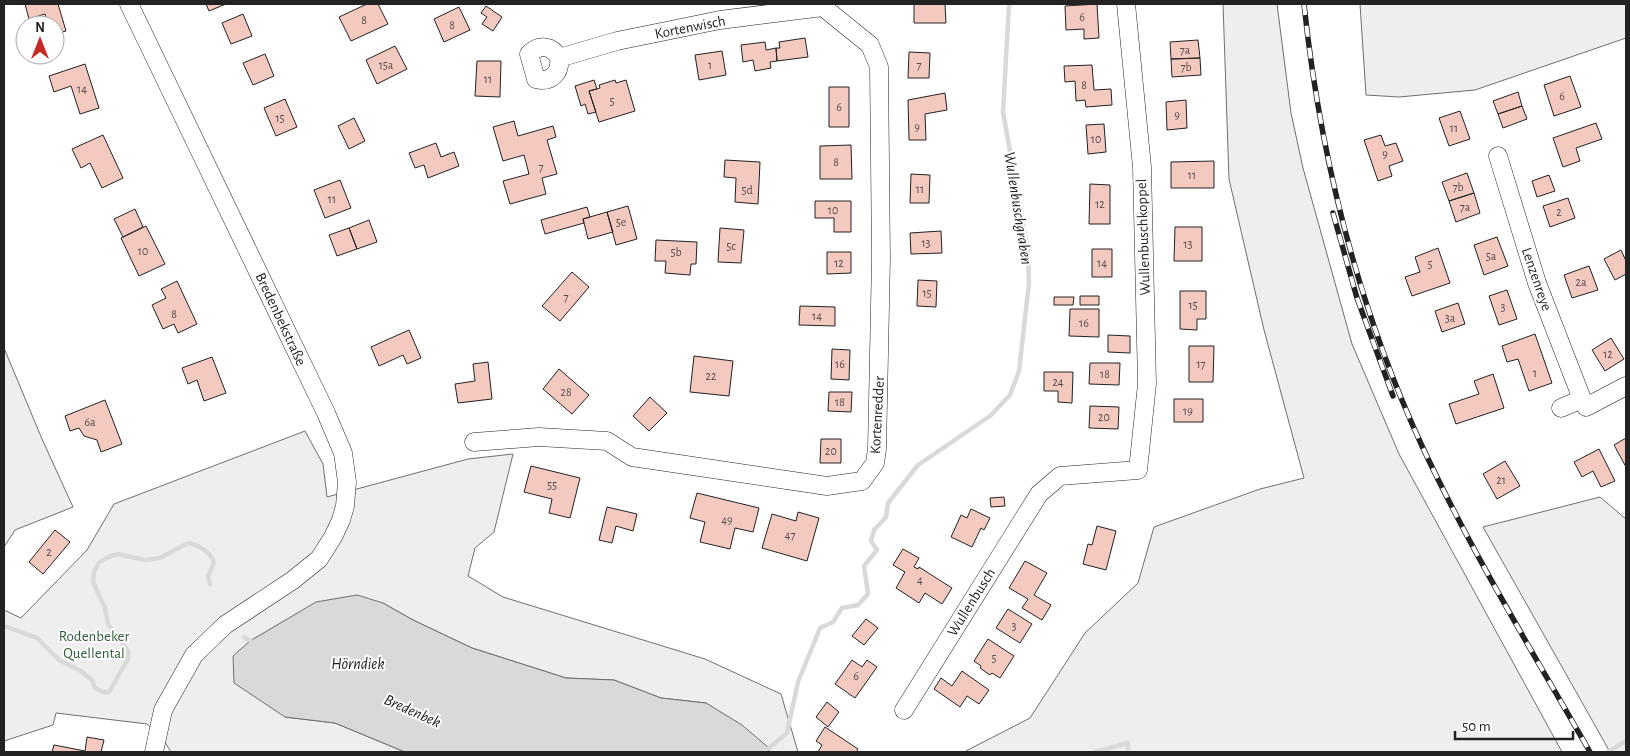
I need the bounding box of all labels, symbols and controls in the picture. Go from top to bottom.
house number: 6 [1079,11,1085,23]
street label: Kortenwisch [653,13,727,42]
house number: 8 [361,14,367,26]
north arrow [15,15,65,65]
house number: 8 [449,19,455,31]
text: N [35,21,45,35]
house number: 7a [1180,44,1191,56]
house number: 15a [379,59,394,71]
house number: 1 [708,59,712,71]
house number: 7 [916,59,922,71]
house number: 7b [1180,61,1192,73]
house number: 11 [484,73,492,85]
house number: 8 [1081,79,1087,91]
house number: 14 [77,83,87,95]
house number: 6 [1559,90,1565,102]
house number: 5 [609,95,615,107]
house number: 6 [836,101,842,113]
house number: 9 [1174,109,1180,121]
house number: 15 [275,112,285,124]
house number: 9 [914,121,920,133]
house number: 11 [1450,122,1458,134]
house number: 10 [1091,133,1101,145]
house number: 9 [1382,148,1388,160]
water label: Wullenbuschgraben [1001,151,1035,266]
house number: 8 [833,156,839,168]
house number: 7 [538,161,544,173]
house number: 11 [1188,169,1196,181]
street label: Wullenbuschkoppel [1134,178,1153,296]
house number: 7b [1452,181,1464,193]
house number: 11 [916,183,924,195]
house number: 5d [741,184,753,196]
house number: 11 [328,193,336,205]
house number: 12 [1095,198,1105,210]
house number: 7a [1460,201,1471,213]
house number: 10 [828,204,838,216]
house number: 2 [1556,206,1562,218]
house number: 5e [616,216,626,228]
house number: 13 [921,237,931,249]
house number: 13 [1183,238,1193,250]
house number: 5c [726,240,736,252]
house number: 10 [138,245,148,257]
house number: 5b [670,246,682,258]
street label: Lenzenreye [1519,246,1554,313]
house number: 5a [1486,250,1497,262]
house number: 12 [834,257,844,269]
house number: 14 [1097,257,1107,269]
house number: 5 [1427,258,1433,270]
street label: Bredenbekstraße [252,270,309,368]
house number: 2a [1575,276,1587,288]
house number: 15 [922,287,932,299]
house number: 7 [563,291,569,303]
house number: 15 [1188,299,1198,311]
house number: 3 [1501,301,1506,313]
house number: 8 [171,308,177,320]
house number: 14 [812,310,822,322]
house number: 3a [1445,312,1456,324]
house number: 16 [1079,317,1089,329]
house number: 12 [1603,348,1613,360]
house number: 16 [835,358,845,370]
house number: 17 [1196,358,1206,370]
house number: 1 [1533,367,1537,379]
house number: 18 [1100,368,1110,380]
house number: 22 [706,370,717,382]
street label: Kortenredder [868,376,887,454]
house number: 24 [1052,376,1064,388]
house number: 28 [560,386,572,398]
house number: 18 [835,396,845,408]
house number: 19 [1183,405,1193,417]
house number: 20 [1098,411,1110,423]
house number: 6a [84,416,96,428]
house number: 20 [825,445,837,457]
house number: 21 [1496,474,1506,486]
house number: 55 [547,479,557,491]
house number: 49 [721,514,733,526]
house number: 47 [785,529,795,541]
house number: 2 [46,546,52,558]
street label: Wullenbusch [945,566,998,639]
house number: 4 [917,574,923,586]
house number: 3 [1012,620,1017,632]
park label: Rodenbeker Quellental [59,629,129,661]
house number: 5 [991,652,997,664]
water label: Hörndiek [331,656,385,672]
house number: 6 [853,670,859,682]
water label: Bredenbek [382,691,443,730]
scale bar [1455,708,1572,740]
text: 50 m [1462,719,1491,734]

